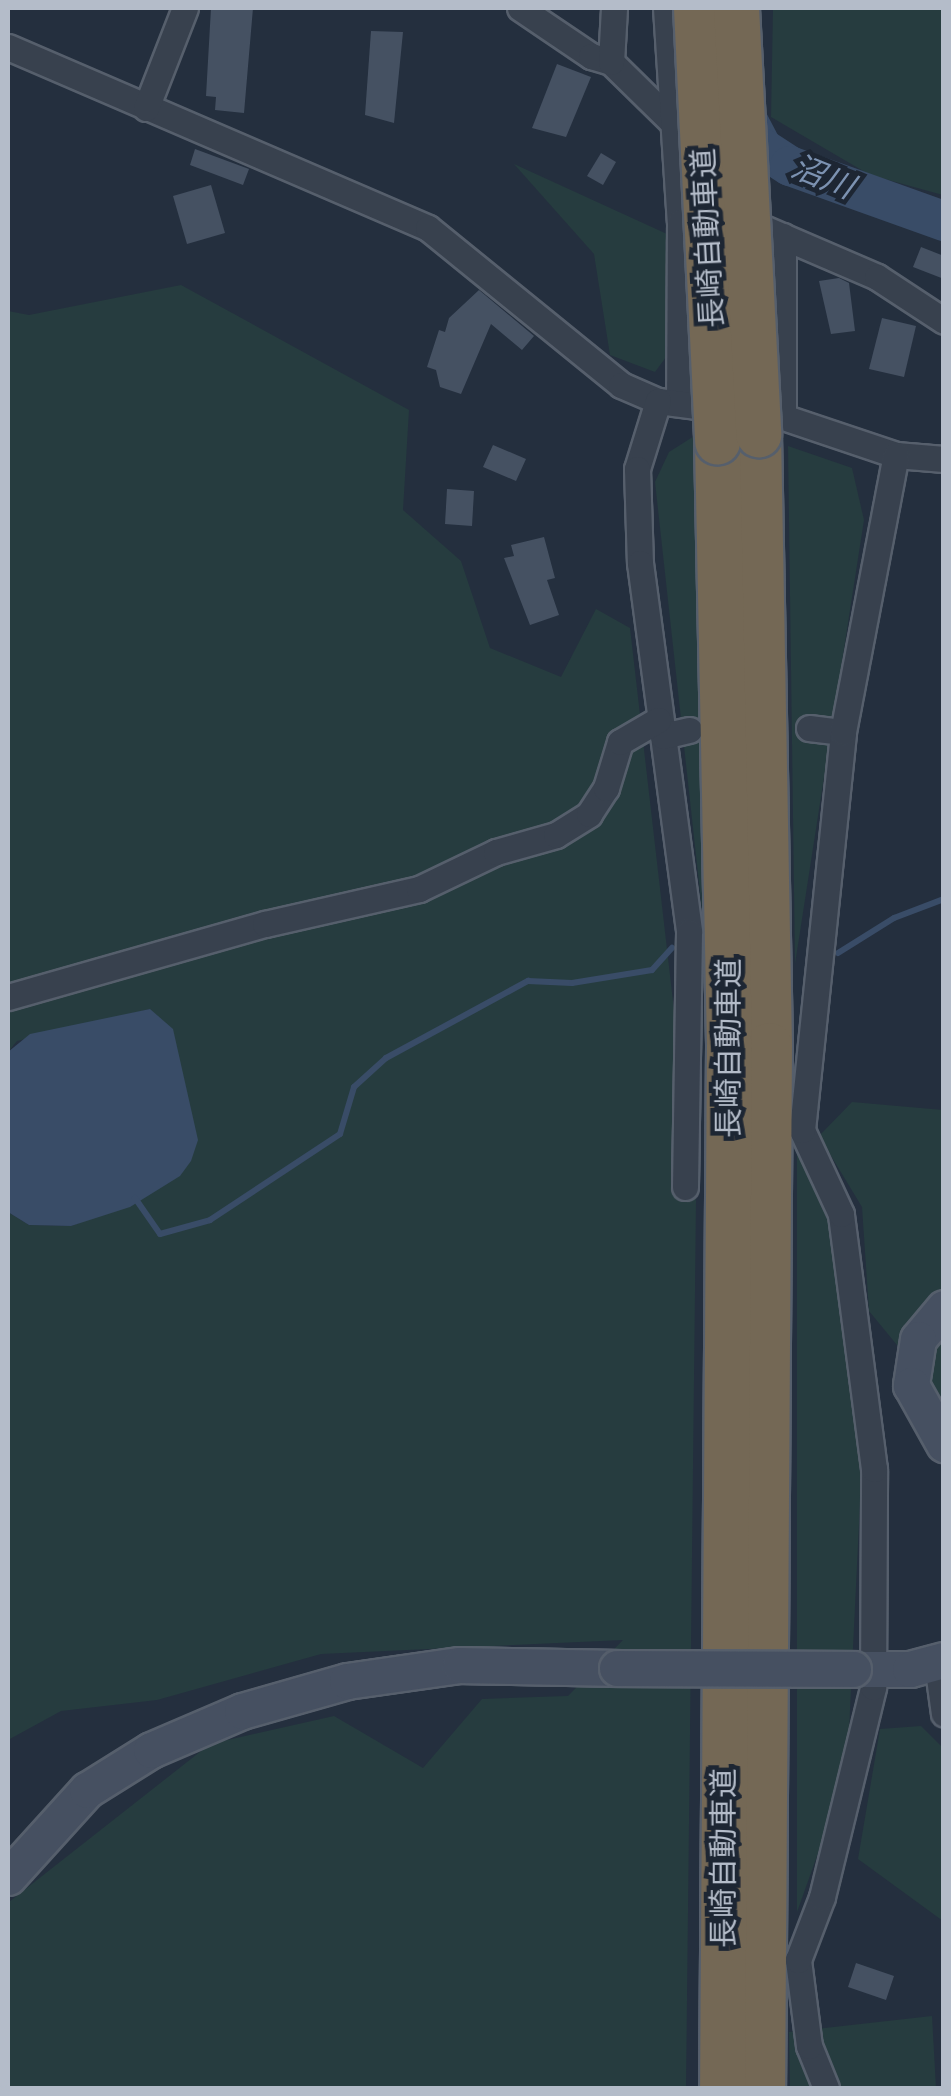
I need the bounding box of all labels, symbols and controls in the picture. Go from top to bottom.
water label: 沼川 [786,146,860,206]
street label: 長崎自動車道 [684,147,730,329]
street label: 長崎自動車道 [710,958,746,1138]
street label: 長崎自動車道 [705,1768,741,1948]

